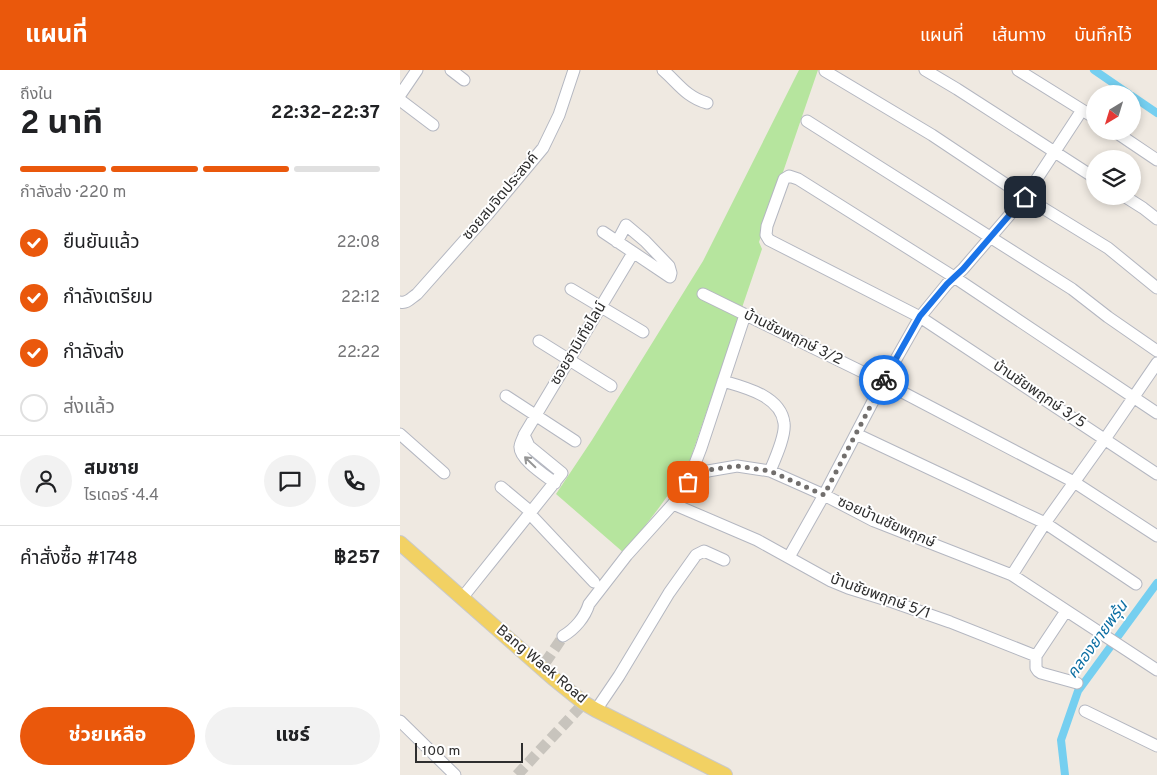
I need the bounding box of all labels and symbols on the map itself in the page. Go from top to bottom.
north arrow [1086,85,1141,140]
street label: ซอยสมจิตประสงค์ [459,149,543,245]
pin [1004,176,1046,218]
street label: ซอยฮาบิเทียไลน์ [547,299,611,389]
street label: บ้านชัยพฤกษ์ 3/2 [740,306,846,370]
courier [859,355,909,405]
street label: บ้านชัยพฤกษ์ 3/5 [989,357,1089,433]
one-way arrow [524,456,536,468]
pin [667,461,709,503]
street label: ซอยบ้านชัยพฤกษ์ [834,493,938,553]
street label: บ้านชัยพฤกษ์ 5/1 [827,570,933,624]
water label: คลองยายพรุ้น [1063,596,1134,683]
street label: Bang Waek Road [492,621,590,709]
scale bar [415,740,522,763]

